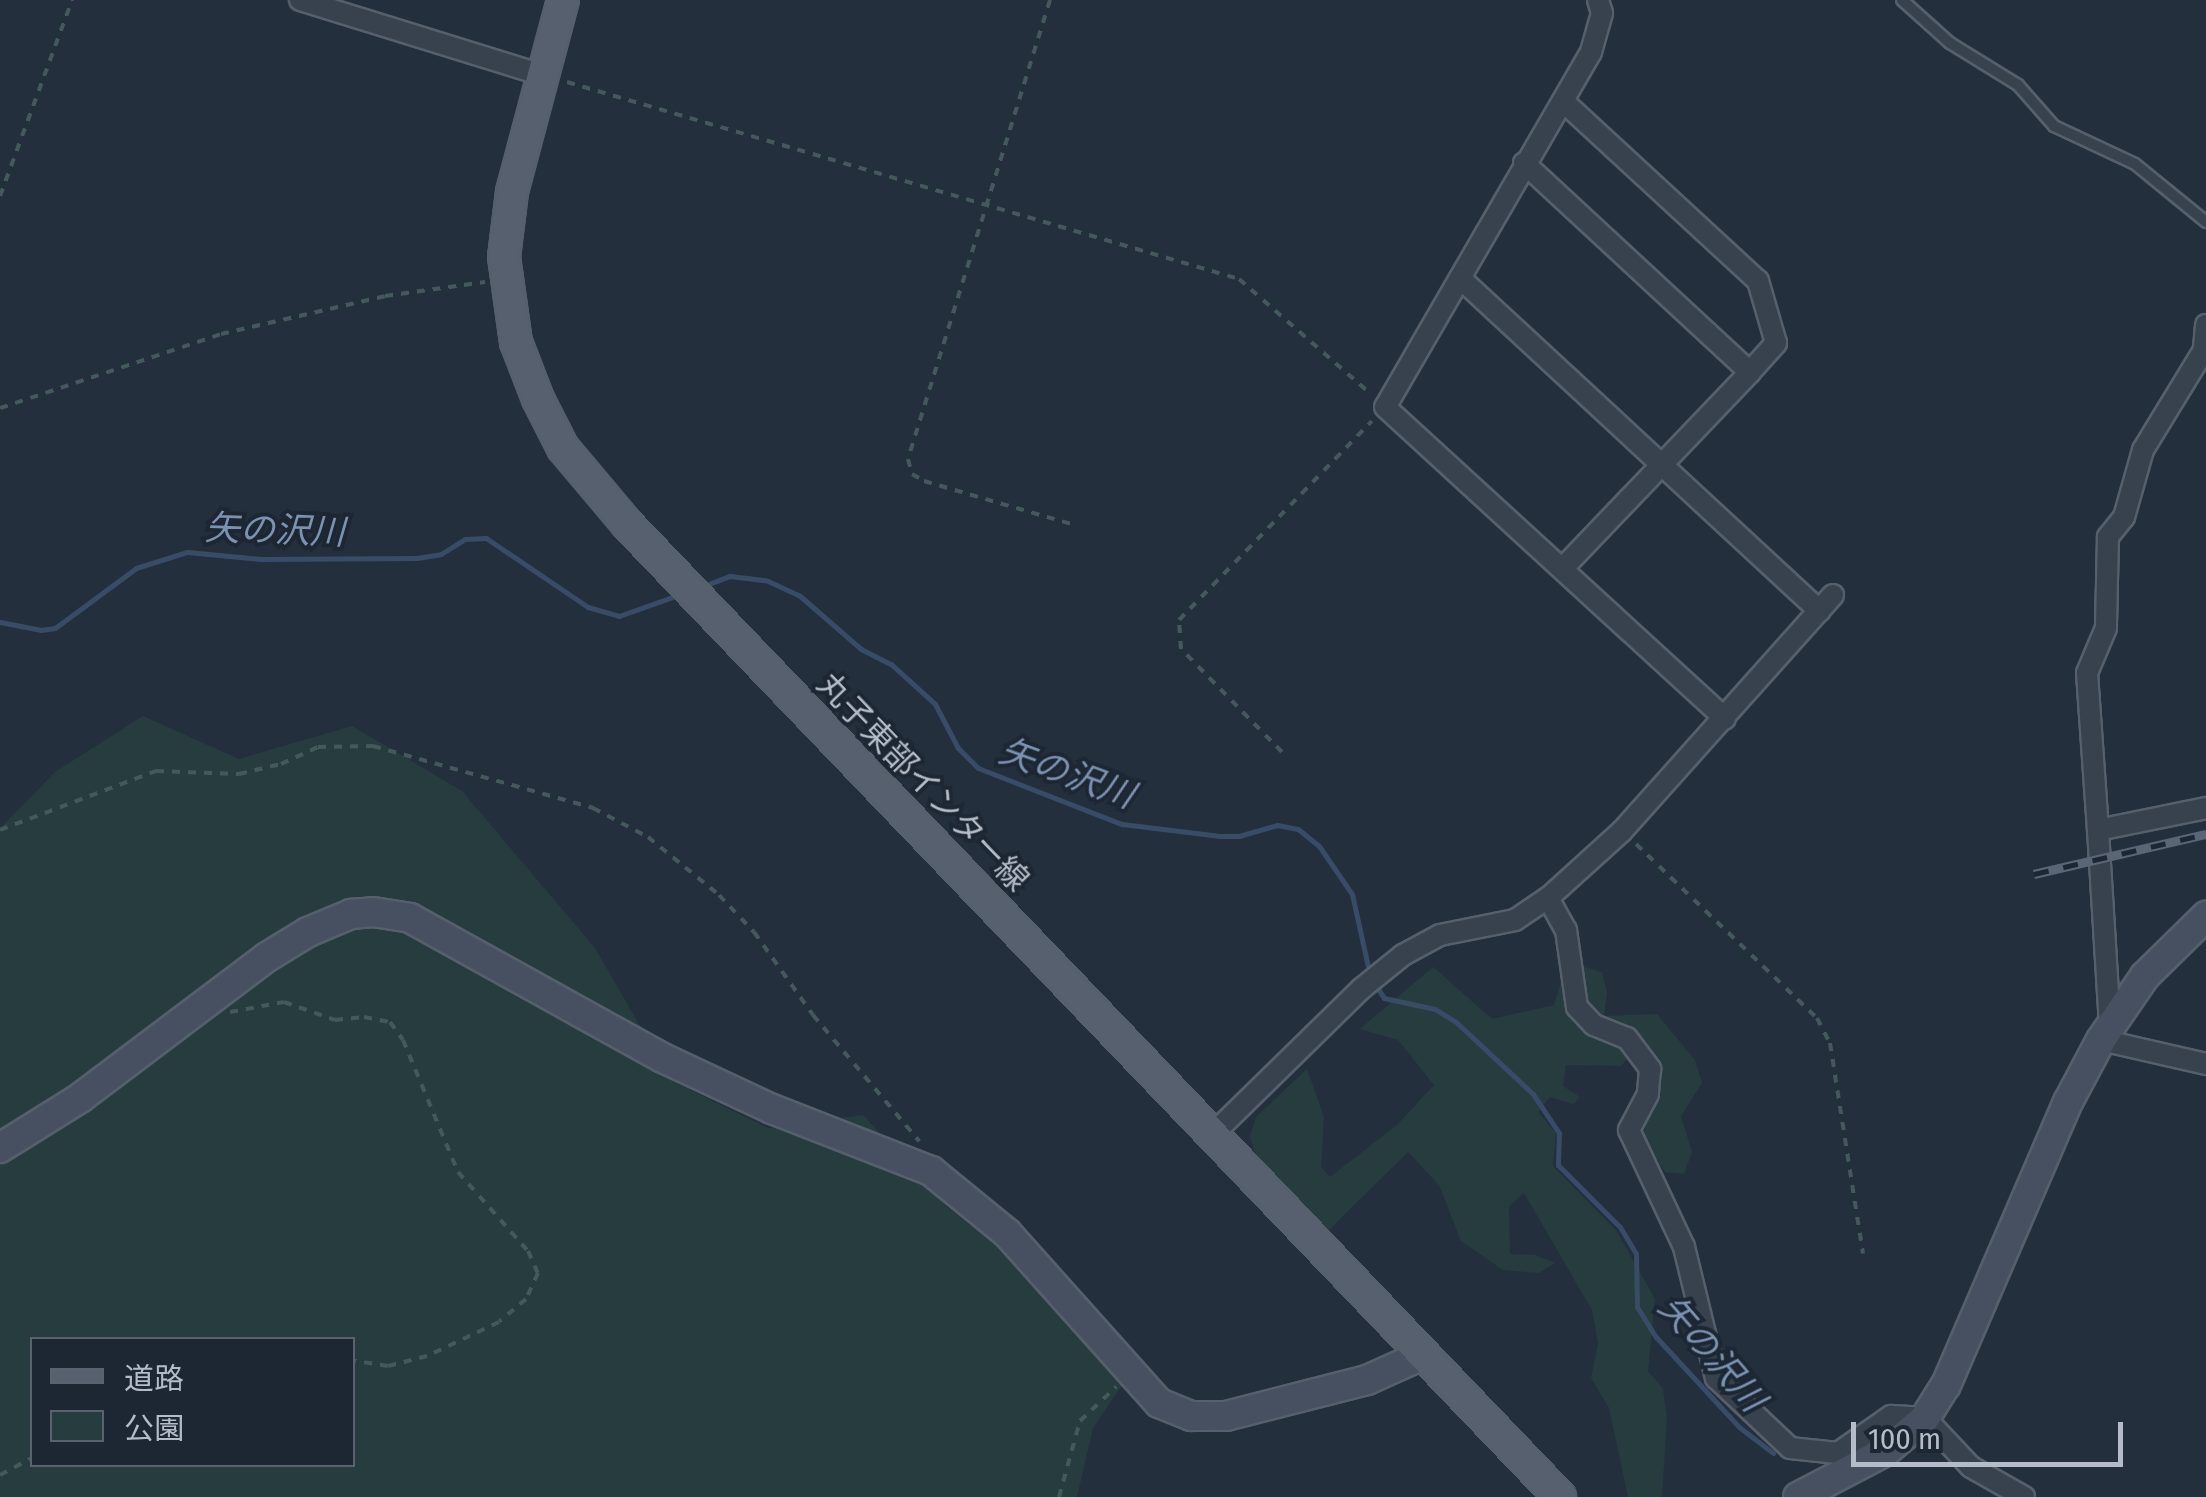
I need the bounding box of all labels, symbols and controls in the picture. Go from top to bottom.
water label: 矢の沢川 [204,507,346,553]
street label: 丸子東部インター線 [809,665,1037,899]
water label: 矢の沢川 [994,729,1140,817]
water label: 矢の沢川 [1650,1286,1774,1420]
legend [30,1337,355,1467]
text: 道路 [124,1361,184,1397]
scale bar [1856,1402,2128,1464]
text: 公園 [124,1411,184,1447]
text: 100 m [1868,1421,1941,1457]

